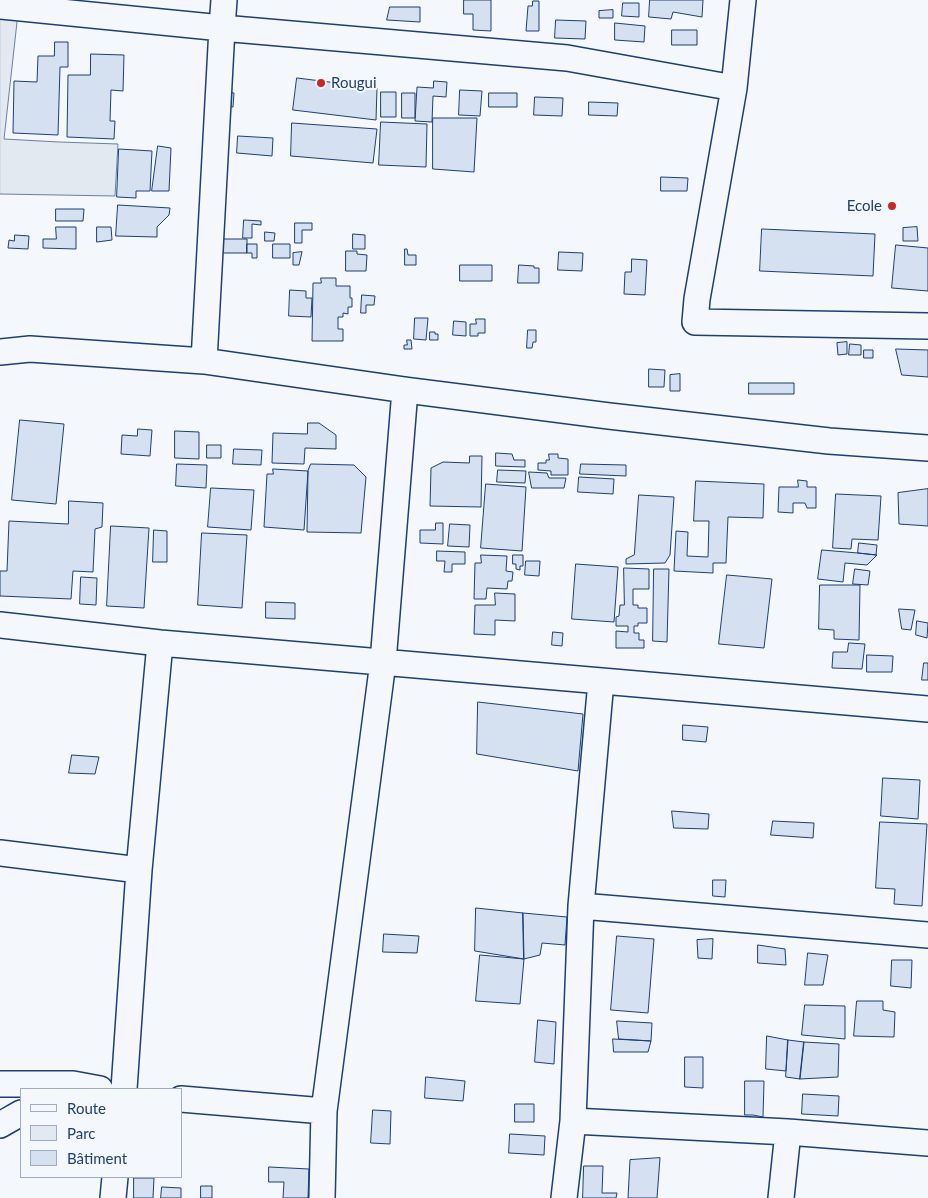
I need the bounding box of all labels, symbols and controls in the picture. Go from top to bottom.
place label: Rougui [331,74,377,92]
marker: Rougui [315,77,327,89]
place label: Ecole [847,197,882,215]
marker: Ecole [886,200,898,212]
legend [20,1088,182,1178]
text: Route [67,1099,106,1117]
text: Parc [67,1124,96,1142]
text: Bâtiment [67,1149,127,1167]

